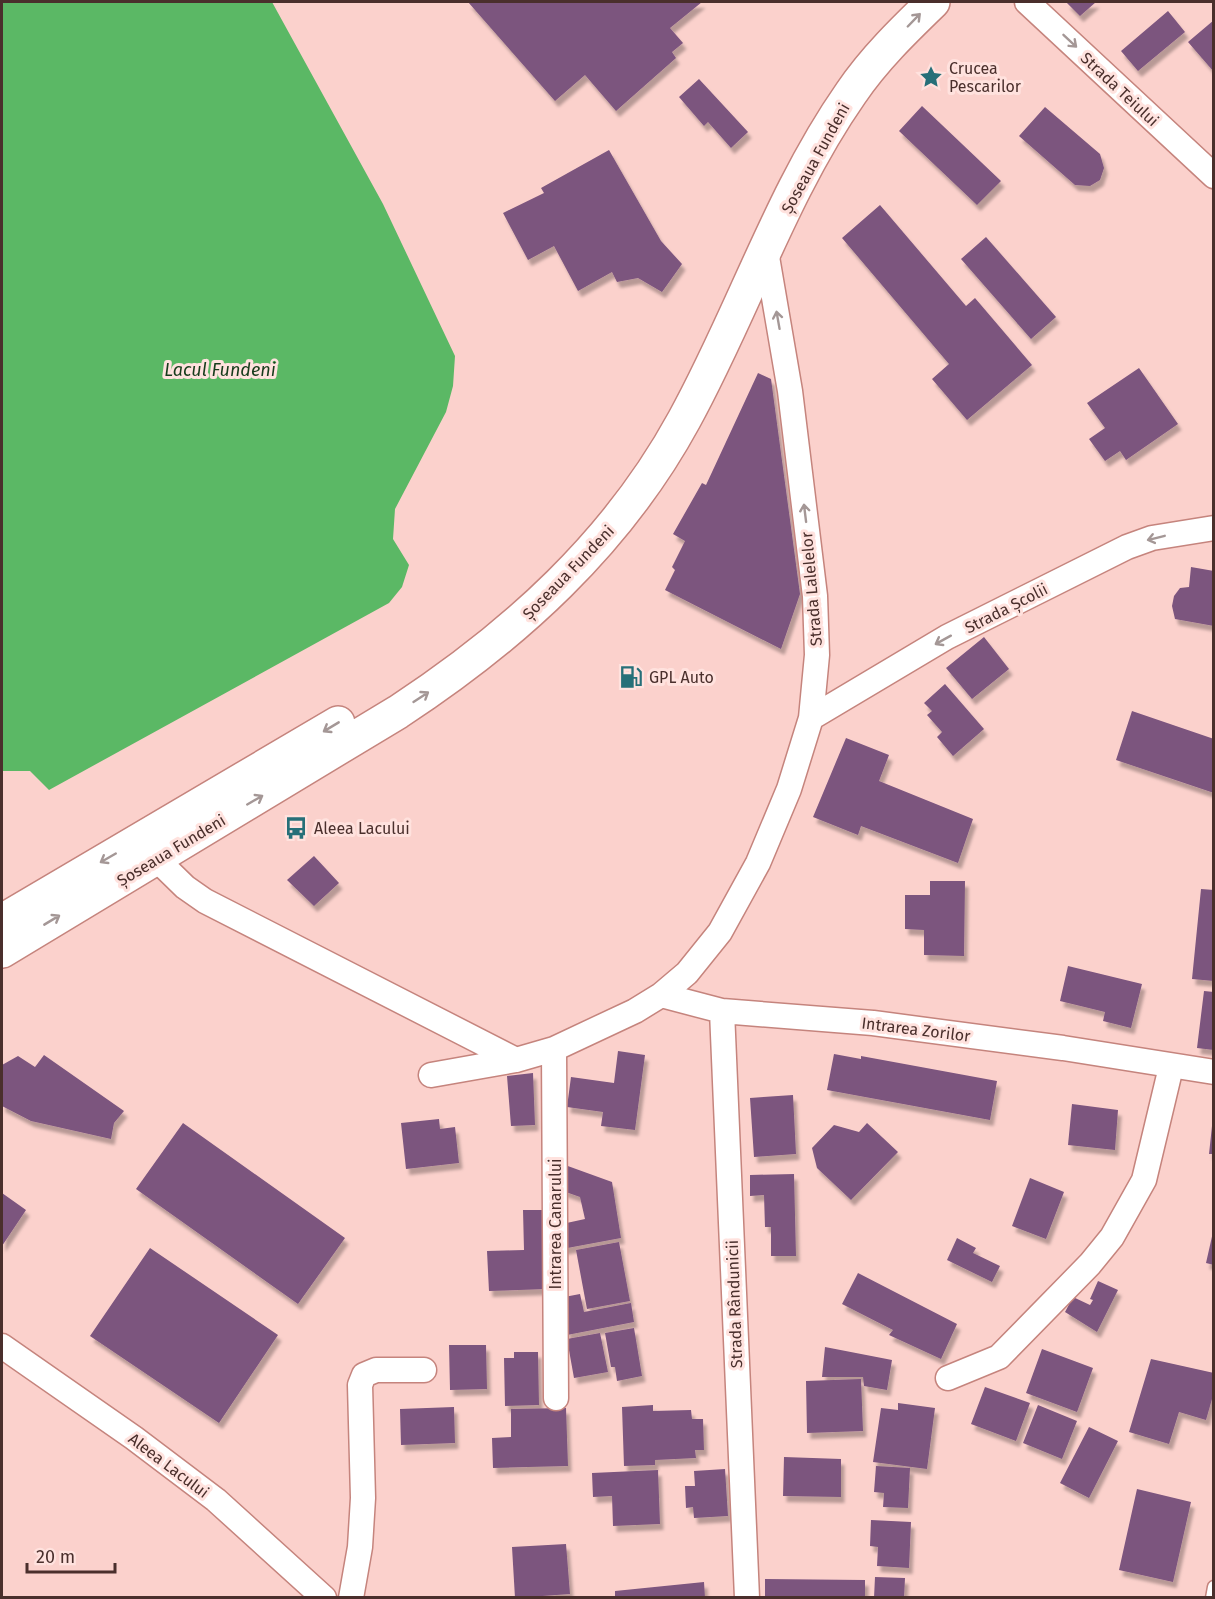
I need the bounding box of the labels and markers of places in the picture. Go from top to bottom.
place label: Crucea Pescarilor [949,59,1022,96]
place icon: Crucea Pescarilor [918,64,944,90]
fuel station icon: GPL Auto [618,664,644,690]
place label: GPL Auto [649,668,714,687]
bus stop icon: Aleea Lacului [283,815,309,841]
place label: Aleea Lacului [314,819,410,838]

